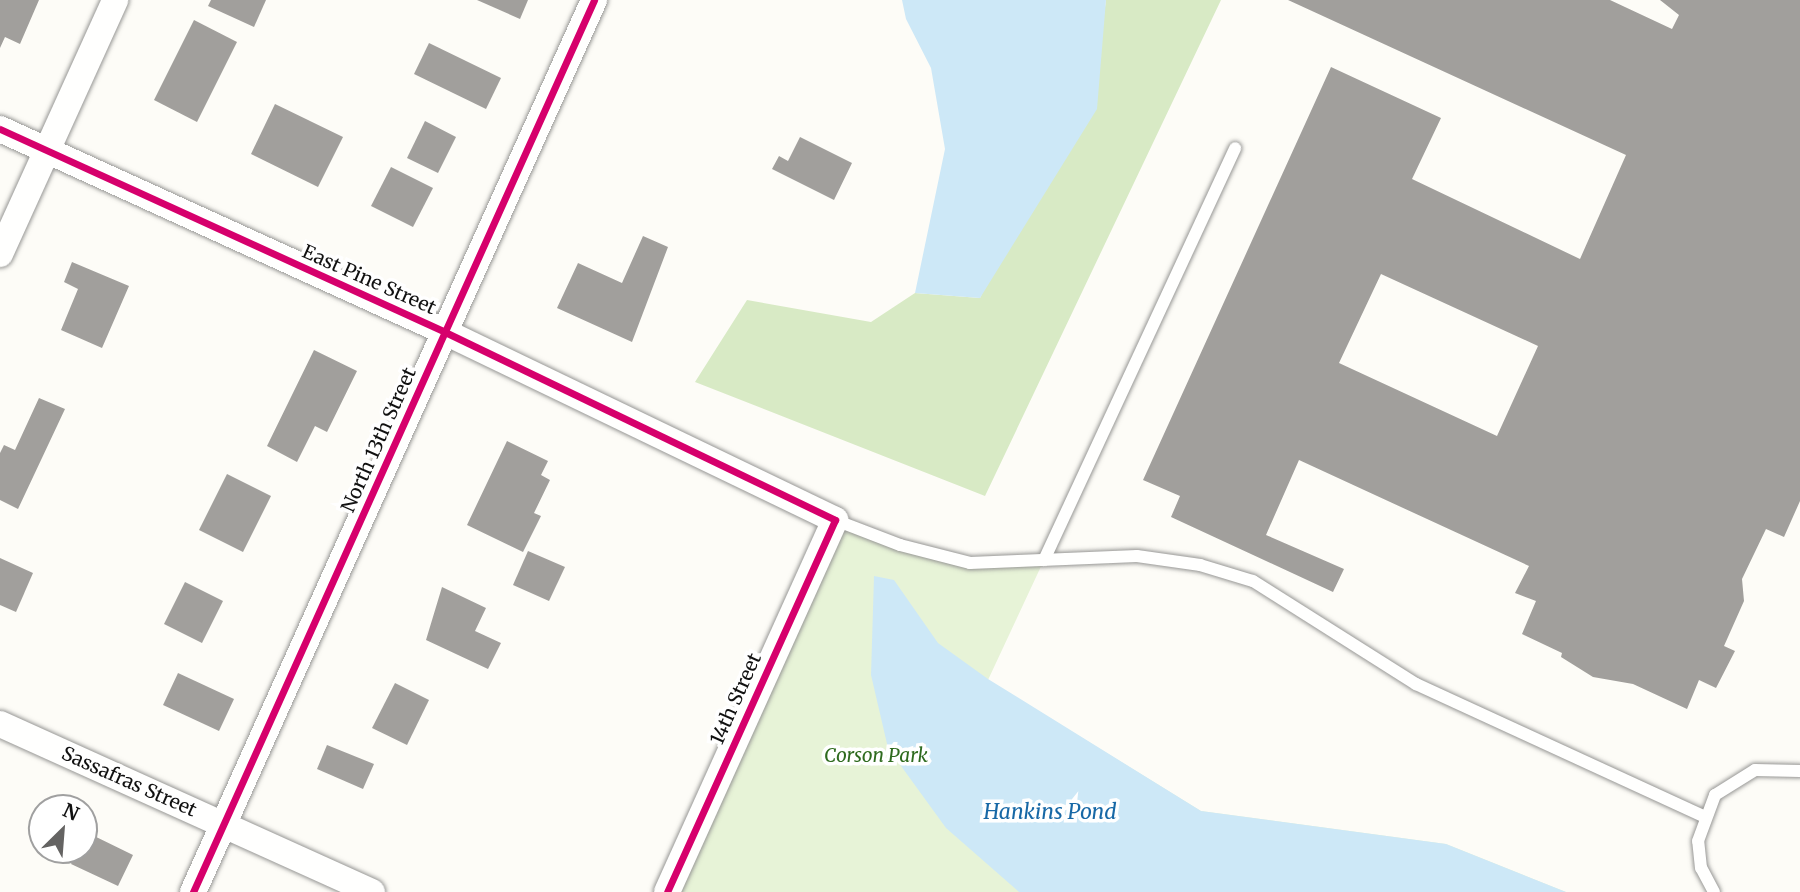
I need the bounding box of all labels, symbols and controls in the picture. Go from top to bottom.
street label: East Pine Street [299,240,439,320]
street label: North 13th Street [337,364,421,516]
street label: 14th Street [706,650,766,748]
street label: Sassafras Street [58,742,200,822]
park label: Corson Park [824,745,928,767]
north arrow [28,794,98,864]
text: N [59,798,83,826]
water label: Hankins Pond [984,799,1116,825]

